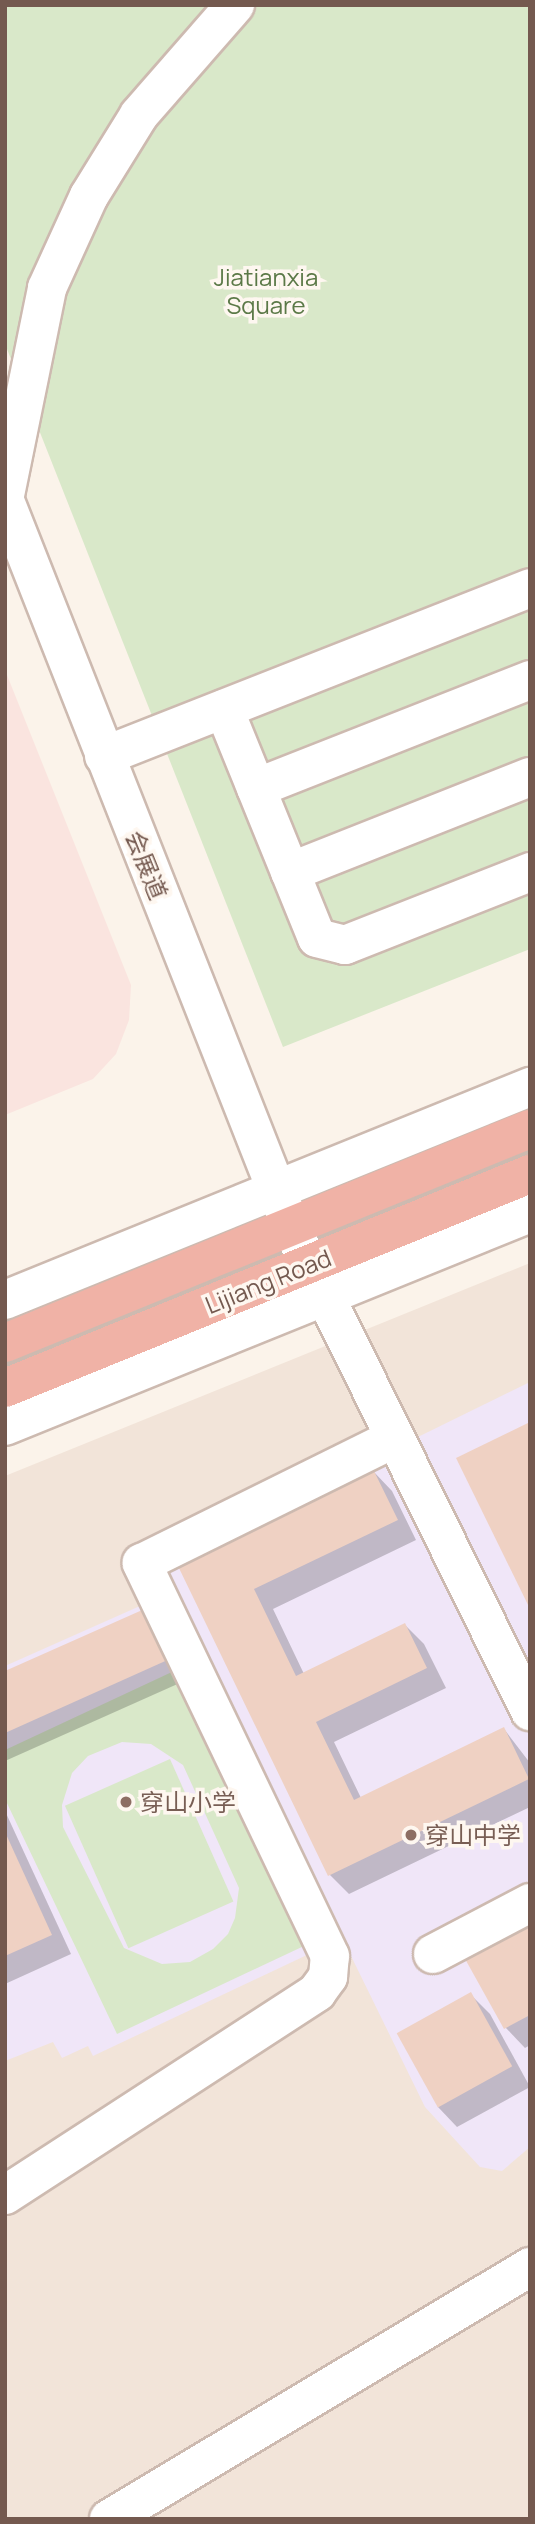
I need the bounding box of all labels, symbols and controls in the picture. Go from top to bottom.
park label: Jiatianxia Square [214,263,318,319]
street label: 会展道 [120,826,174,904]
street label: Lijiang Road [201,1243,335,1319]
place label: 穿山小学 [140,1788,236,1816]
marker: 穿山小学 [118,1794,134,1810]
place label: 穿山中学 [425,1821,521,1849]
marker: 穿山中学 [403,1827,419,1843]

